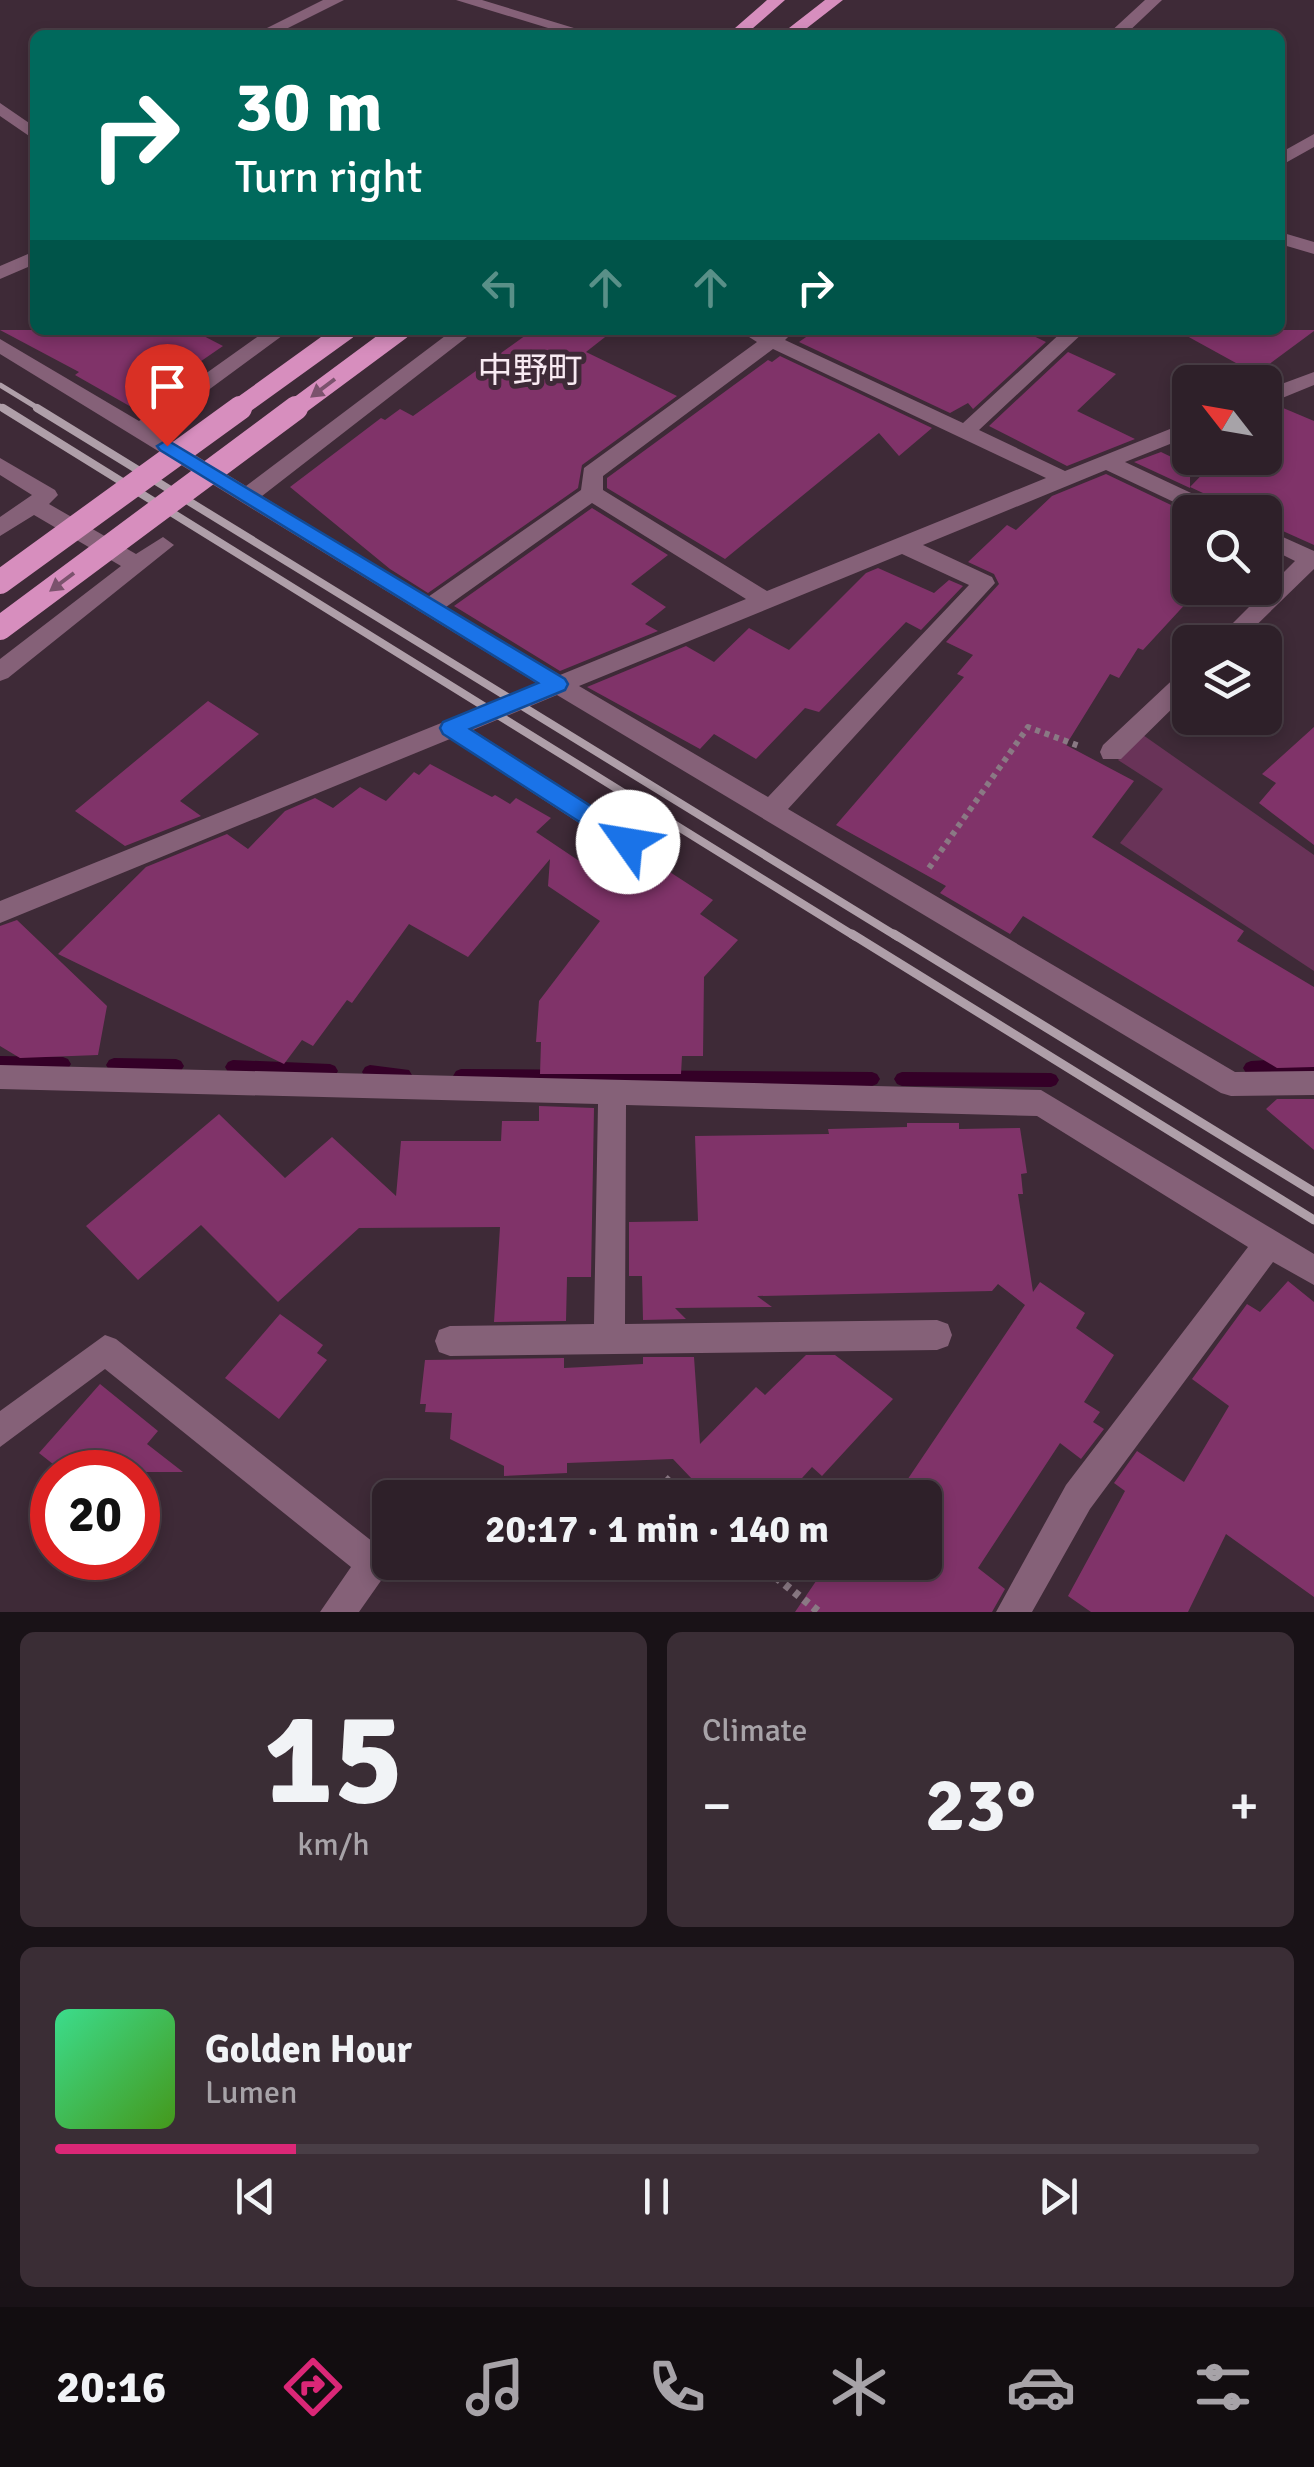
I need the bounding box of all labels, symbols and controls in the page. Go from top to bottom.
text: 30 m [235,64,383,150]
icon: right [70,70,200,200]
text: Turn right [235,150,423,205]
icon: left [473,260,528,315]
icon: ahead [578,260,633,315]
icon: ahead [683,260,738,315]
icon: right [788,260,843,315]
pin [125,344,210,447]
district label: 中野町 [477,349,583,392]
icon: arrive [140,359,195,414]
north arrow [1172,365,1282,475]
map controls [1172,365,1282,735]
one-way arrow [310,378,336,398]
button: search [1172,495,1282,605]
one-way arrow [49,572,75,591]
button: layers [1172,625,1282,735]
position arrow [576,790,680,894]
speed limit sign: 20 [30,1450,160,1580]
text: 20:17 · 1 min · 140 m [485,1506,829,1553]
text: 15 [263,1680,404,1840]
text: Climate [702,1711,808,1750]
text: 23° [925,1759,1036,1852]
text: − [702,1772,732,1840]
text: + [1229,1772,1259,1840]
text: km/h [297,1825,370,1864]
text: Golden Hour [205,2026,412,2073]
text: Lumen [205,2073,297,2112]
icon: previous [228,2169,283,2224]
icon: pause [629,2169,684,2224]
icon: next [1031,2169,1086,2224]
icon: directions [278,2352,348,2422]
icon: music [460,2352,530,2422]
icon: phone [642,2352,712,2422]
icon: climate [824,2352,894,2422]
icon: car [1006,2352,1076,2422]
icon: filters [1188,2352,1258,2422]
text: 20:16 [56,2360,166,2415]

